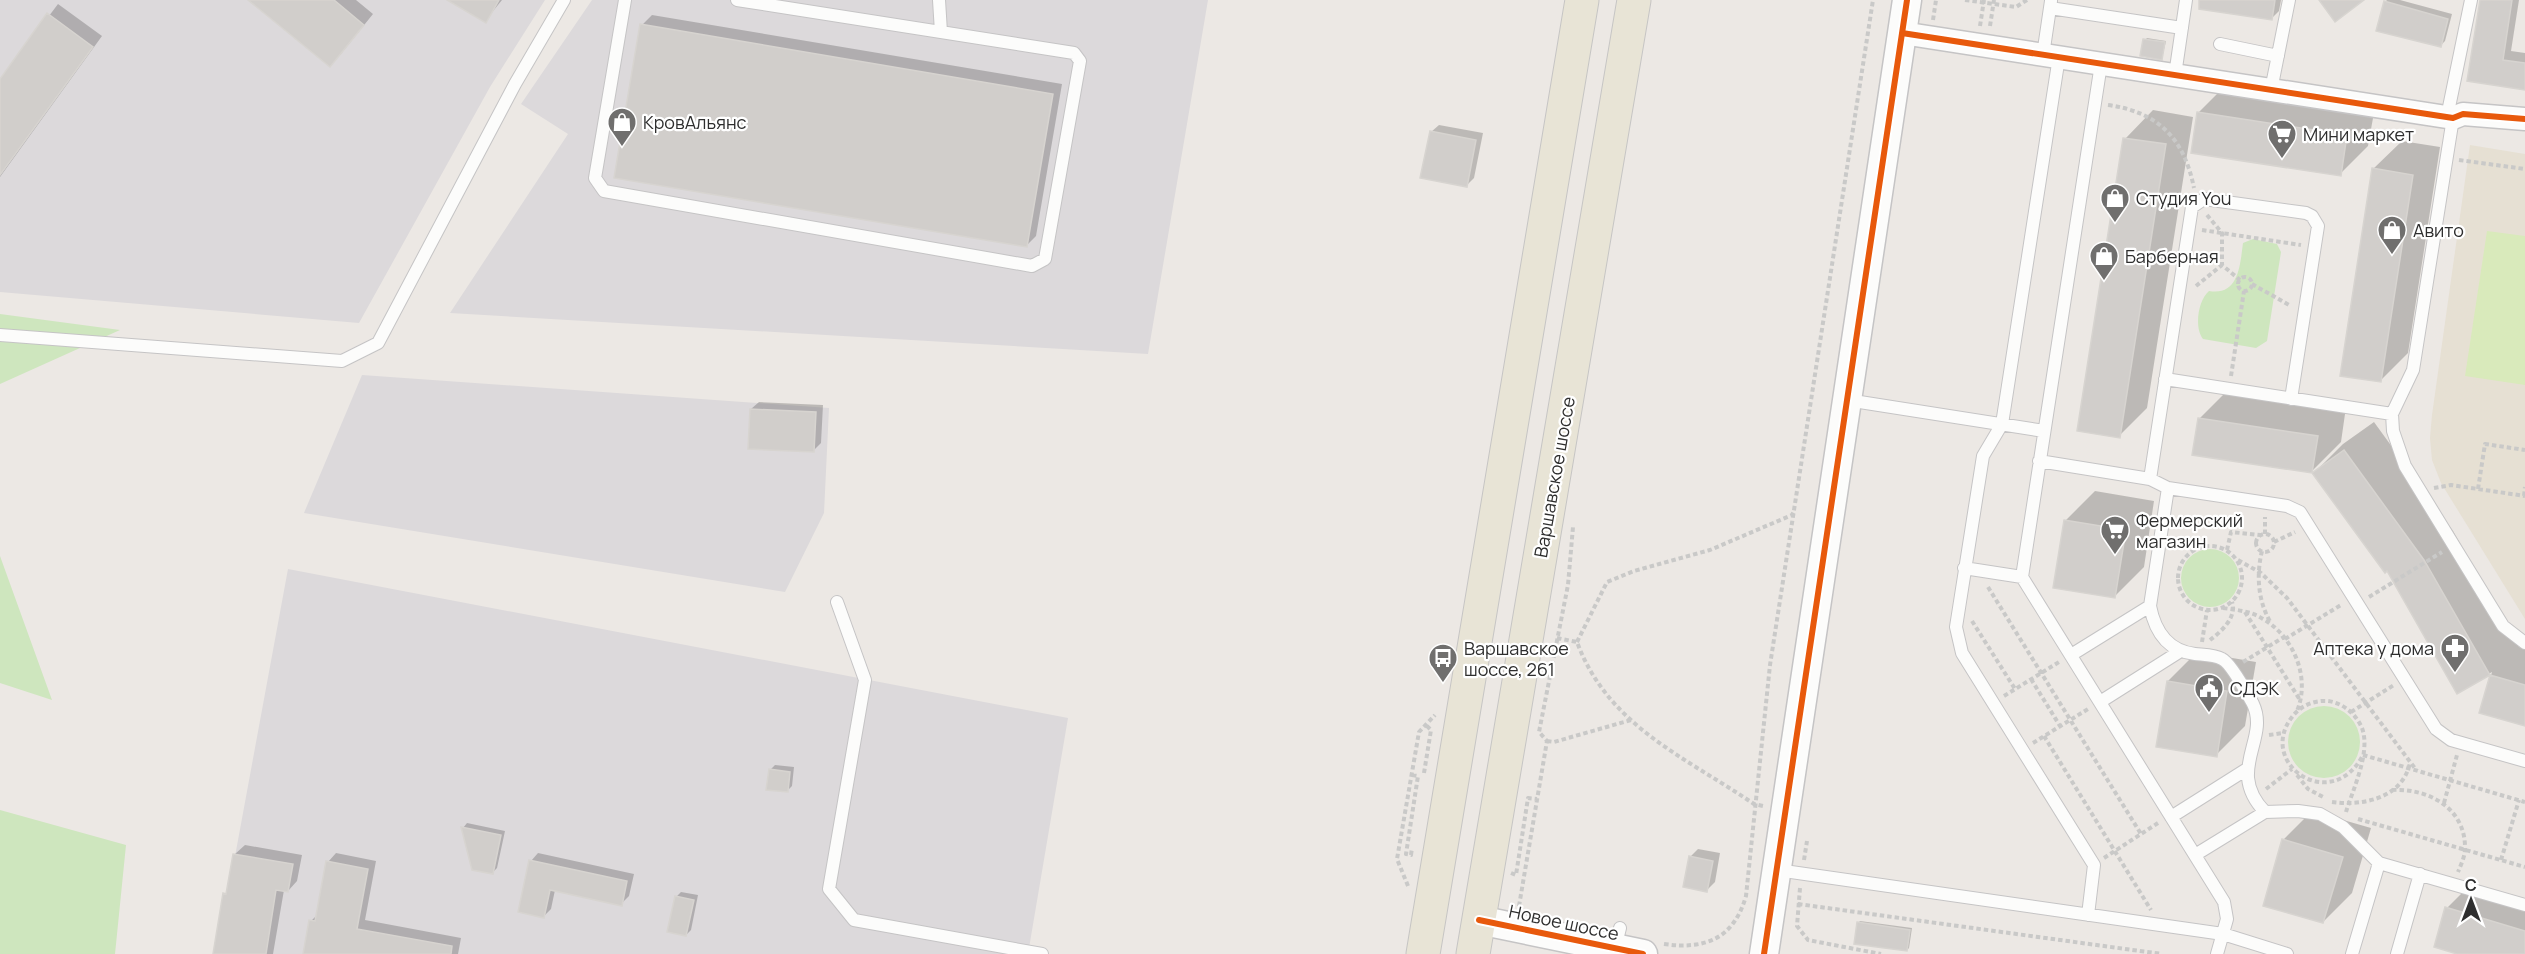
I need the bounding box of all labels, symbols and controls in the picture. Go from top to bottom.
shop icon: КровАльянс [606,106,638,148]
place label: КровАльянс [643,110,747,134]
supermarket icon: Мини маркет [2266,118,2298,160]
place label: Мини маркет [2303,122,2414,146]
shop icon: Студия You [2099,182,2131,224]
place label: Студия You [2136,186,2231,210]
shop icon: Авито [2376,214,2408,256]
place label: Авито [2413,218,2464,242]
shop icon: Барберная [2088,240,2120,282]
place label: Барберная [2125,244,2219,268]
street label: Варшавское шоссе [1528,395,1580,559]
place label: Фермерский магазин [2136,508,2243,553]
supermarket icon: Фермерский магазин [2099,514,2131,556]
pharmacy icon: Аптека у дома [2439,632,2471,674]
place label: Варшавское шоссе, 261 [1464,636,1569,681]
place label: Аптека у дома [2313,636,2434,660]
bus stop icon: Варшавское шоссе, 261 [1427,642,1459,684]
public building icon: СДЭК [2193,672,2225,714]
place label: СДЭК [2230,676,2279,700]
north arrow [2441,870,2501,930]
text: С [2465,874,2477,896]
street label: Новое шоссе [1507,899,1621,945]

